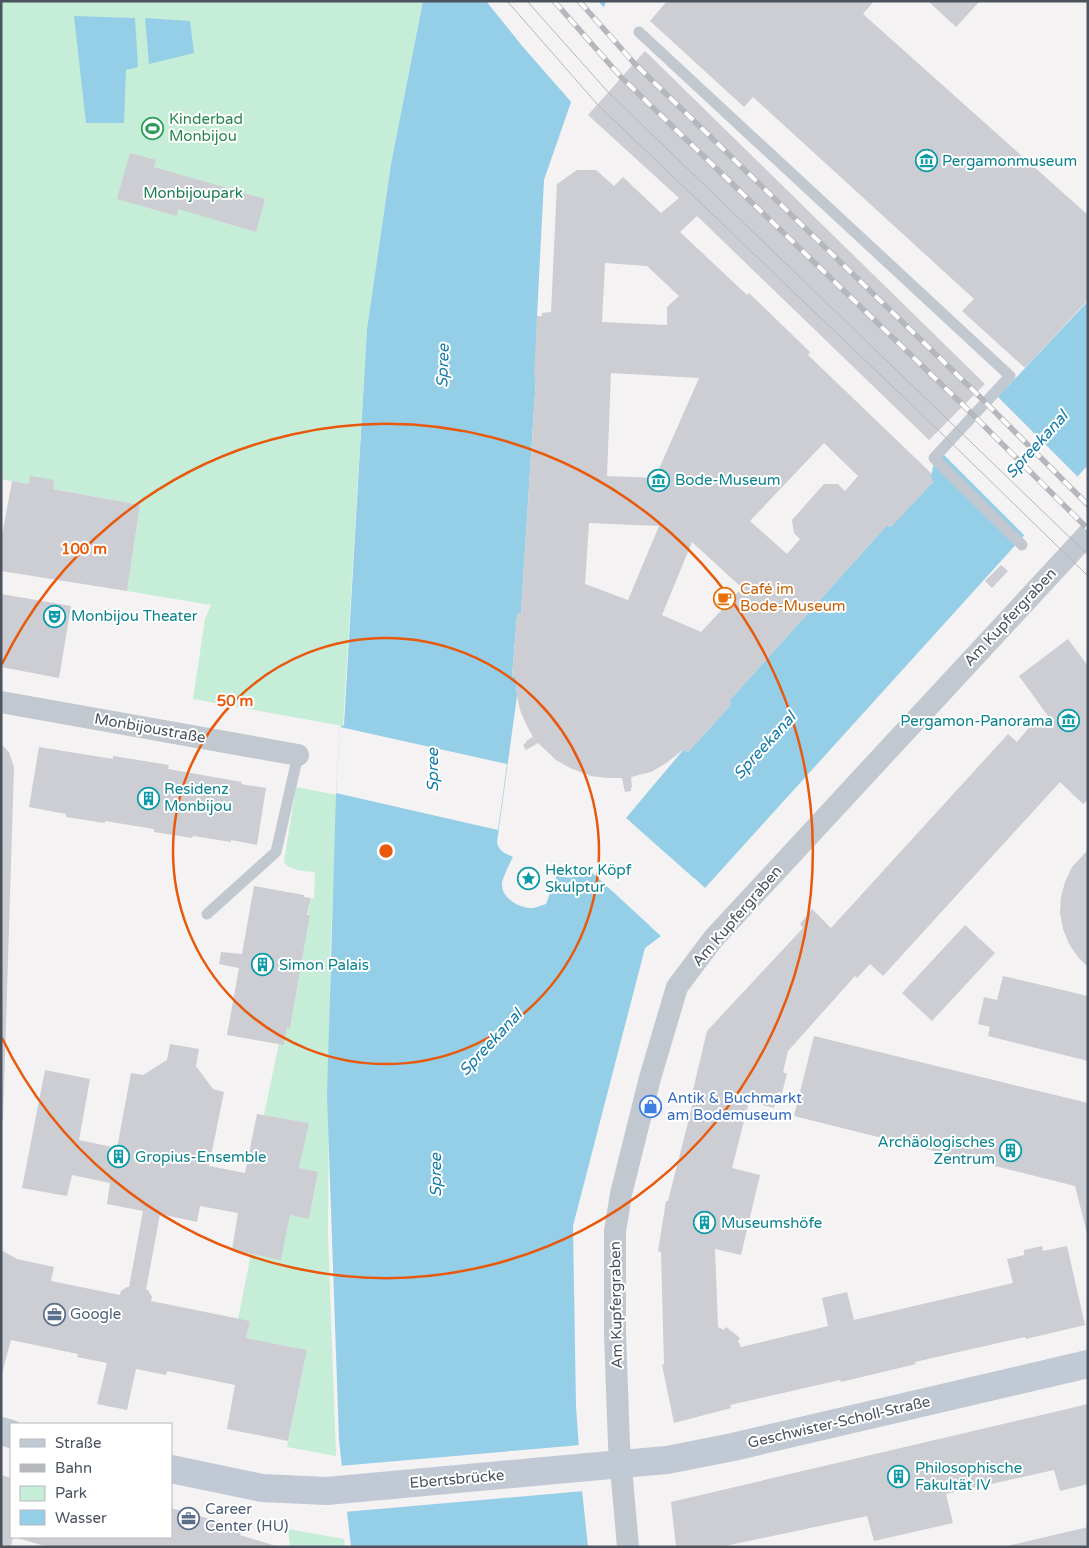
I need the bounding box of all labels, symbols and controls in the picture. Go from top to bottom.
place label: Kinderbad Monbijou [169,110,243,145]
sports icon: Kinderbad Monbijou [141,116,165,140]
museum icon: Pergamonmuseum [914,149,938,173]
place label: Pergamonmuseum [942,152,1077,170]
park label: Monbijoupark [143,184,243,202]
water label: Spree [432,343,454,388]
water label: Spreekanal [1001,405,1074,483]
museum icon: Bode-Museum [647,468,671,492]
place label: Bode-Museum [675,471,781,489]
text: 100 m [61,540,107,558]
street label: Am Kupfergraben [960,564,1060,670]
place label: Café im Bode-Museum [740,580,846,615]
cafe icon: Café im Bode-Museum [712,586,736,610]
theatre icon: Monbijou Theater [43,604,67,628]
place label: Monbijou Theater [71,607,198,625]
text: 50 m [217,692,253,710]
water label: Spreekanal [729,706,802,784]
street label: Monbijoustraße [93,709,207,747]
museum icon: Pergamon-Panorama [1057,709,1081,733]
place label: Pergamon-Panorama [900,712,1053,730]
water label: Spree [423,747,443,792]
place label: Residenz Monbijou [164,780,232,815]
building icon: Residenz Monbijou [136,786,160,810]
centre of rings [377,842,395,860]
place label: Hektor Köpf Skulptur [545,861,632,896]
street label: Am Kupfergraben [688,862,786,970]
place icon: Hektor Köpf Skulptur [517,867,541,891]
building icon: Simon Palais [251,953,275,977]
place label: Simon Palais [279,956,369,974]
water label: Spreekanal [455,1004,528,1080]
place label: Antik & Buchmarkt am Bodemuseum [667,1089,802,1124]
shop icon: Antik & Buchmarkt am Bodemuseum [639,1095,663,1119]
place label: Archäologisches Zentrum [878,1133,995,1168]
building icon: Archäologisches Zentrum [999,1139,1023,1163]
building icon: Gropius-Ensemble [107,1145,131,1169]
place label: Gropius-Ensemble [135,1148,266,1166]
water label: Spree [426,1152,446,1197]
building icon: Museumshöfe [693,1211,717,1235]
place label: Museumshöfe [721,1214,822,1232]
street label: Am Kupfergraben [606,1241,626,1369]
office icon: Google [42,1302,66,1326]
place label: Google [70,1305,121,1323]
street label: Geschwister-Scholl-Straße [746,1392,932,1452]
legend [10,1423,172,1538]
text: Straße [55,1434,101,1452]
text: Bahn [55,1459,92,1477]
place label: Philosophische Fakultät IV [915,1459,1022,1494]
building icon: Philosophische Fakultät IV [887,1465,911,1489]
street label: Ebertsbrücke [409,1466,505,1492]
text: Park [55,1484,87,1502]
place label: Career Center (HU) [205,1500,289,1535]
office icon: Career Center (HU) [177,1506,201,1530]
text: Wasser [55,1509,107,1527]

